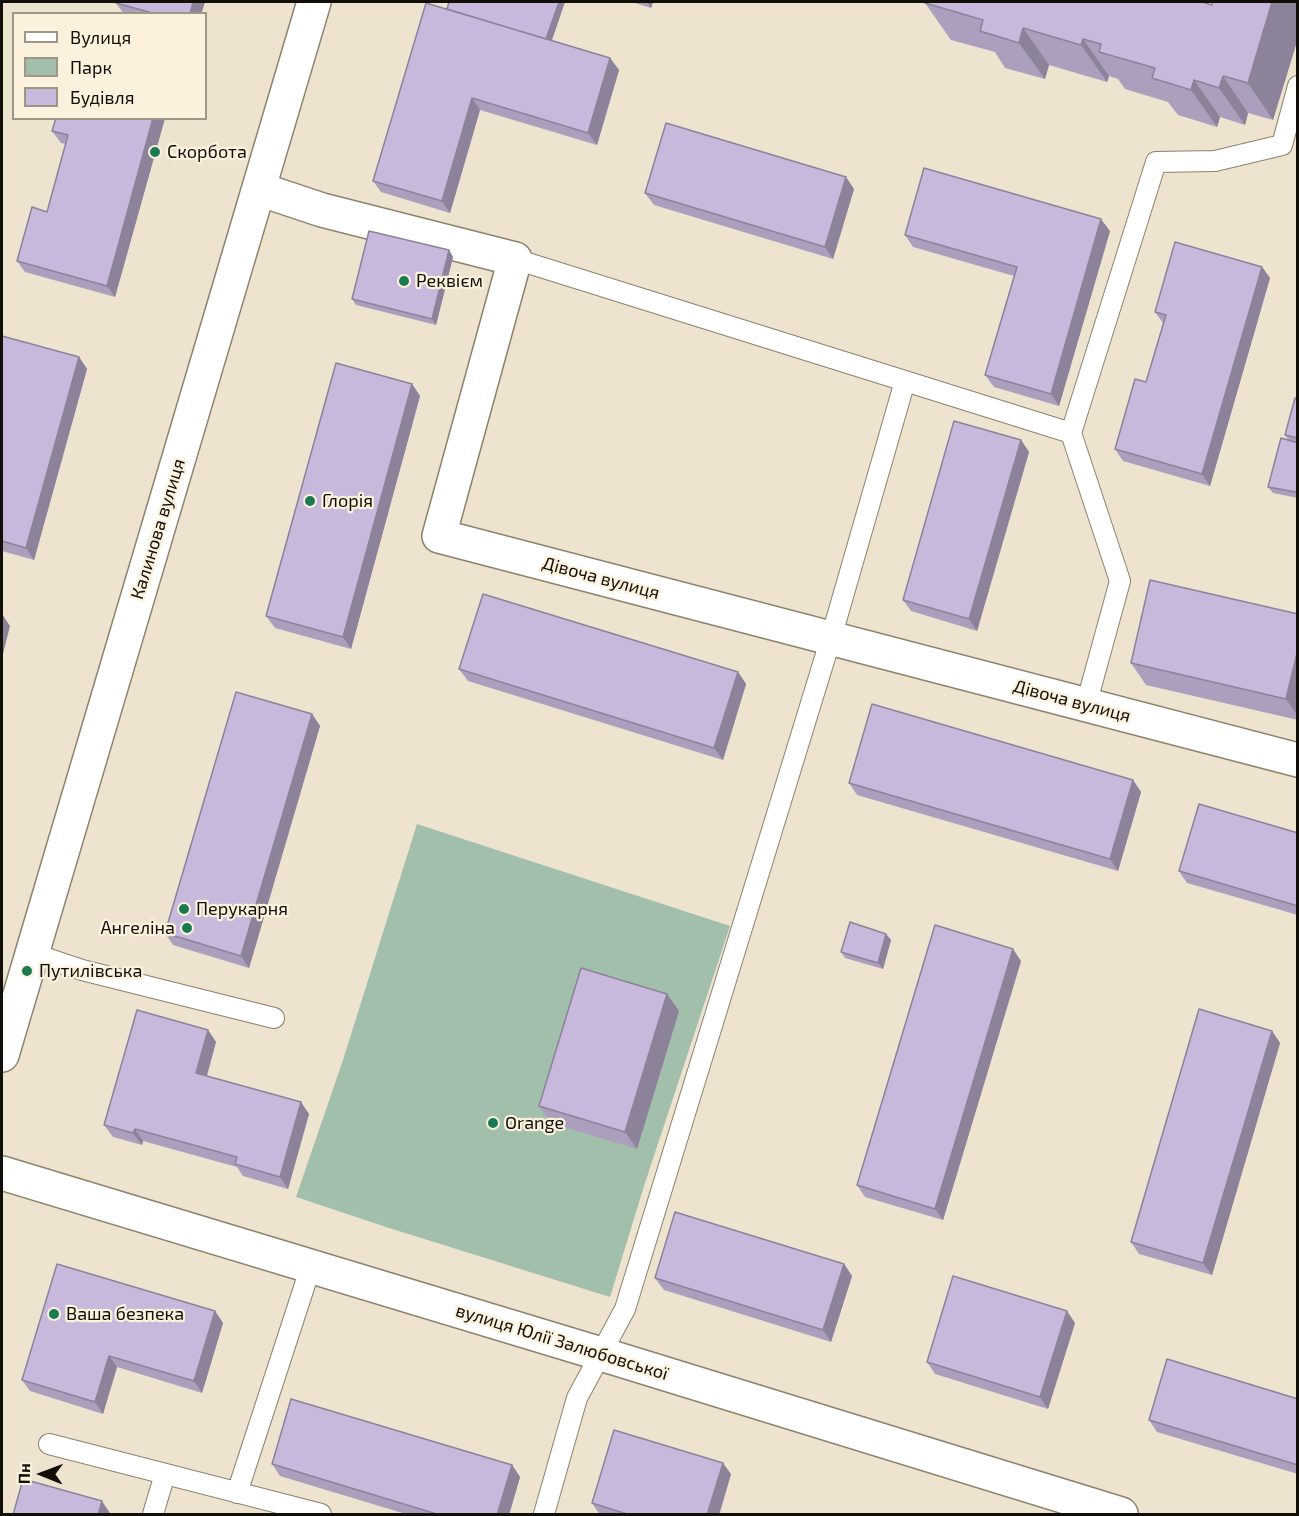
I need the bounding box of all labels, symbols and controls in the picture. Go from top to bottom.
legend [12,12,207,120]
text: Вулиця [70,26,131,48]
text: Парк [70,56,112,78]
text: Будівля [70,86,134,108]
place label: Скорбота [167,141,247,163]
marker: Скорбота [148,145,162,159]
place label: Реквієм [416,270,483,292]
marker: Реквієм [397,274,411,288]
street label: Калинова вулиця [126,456,190,602]
place label: Глорія [322,490,373,512]
marker: Глорія [303,494,317,508]
street label: Дівоча вулиця [540,552,662,604]
street label: Дівоча вулиця [1011,675,1133,727]
place label: Перукарня [196,898,288,920]
marker: Перукарня [177,902,191,916]
place label: Ангеліна [100,917,175,939]
marker: Ангеліна [180,921,194,935]
place label: Путилівська [39,960,142,982]
marker: Путилівська [20,964,34,978]
place label: Orange [505,1112,564,1134]
marker: Orange [486,1116,500,1130]
street label: вулиця Юлії Залюбовської [453,1299,671,1385]
place label: Ваша безпека [66,1303,184,1325]
marker: Ваша безпека [47,1307,61,1321]
north arrow [12,1444,72,1504]
text: Пн [14,1463,33,1484]

